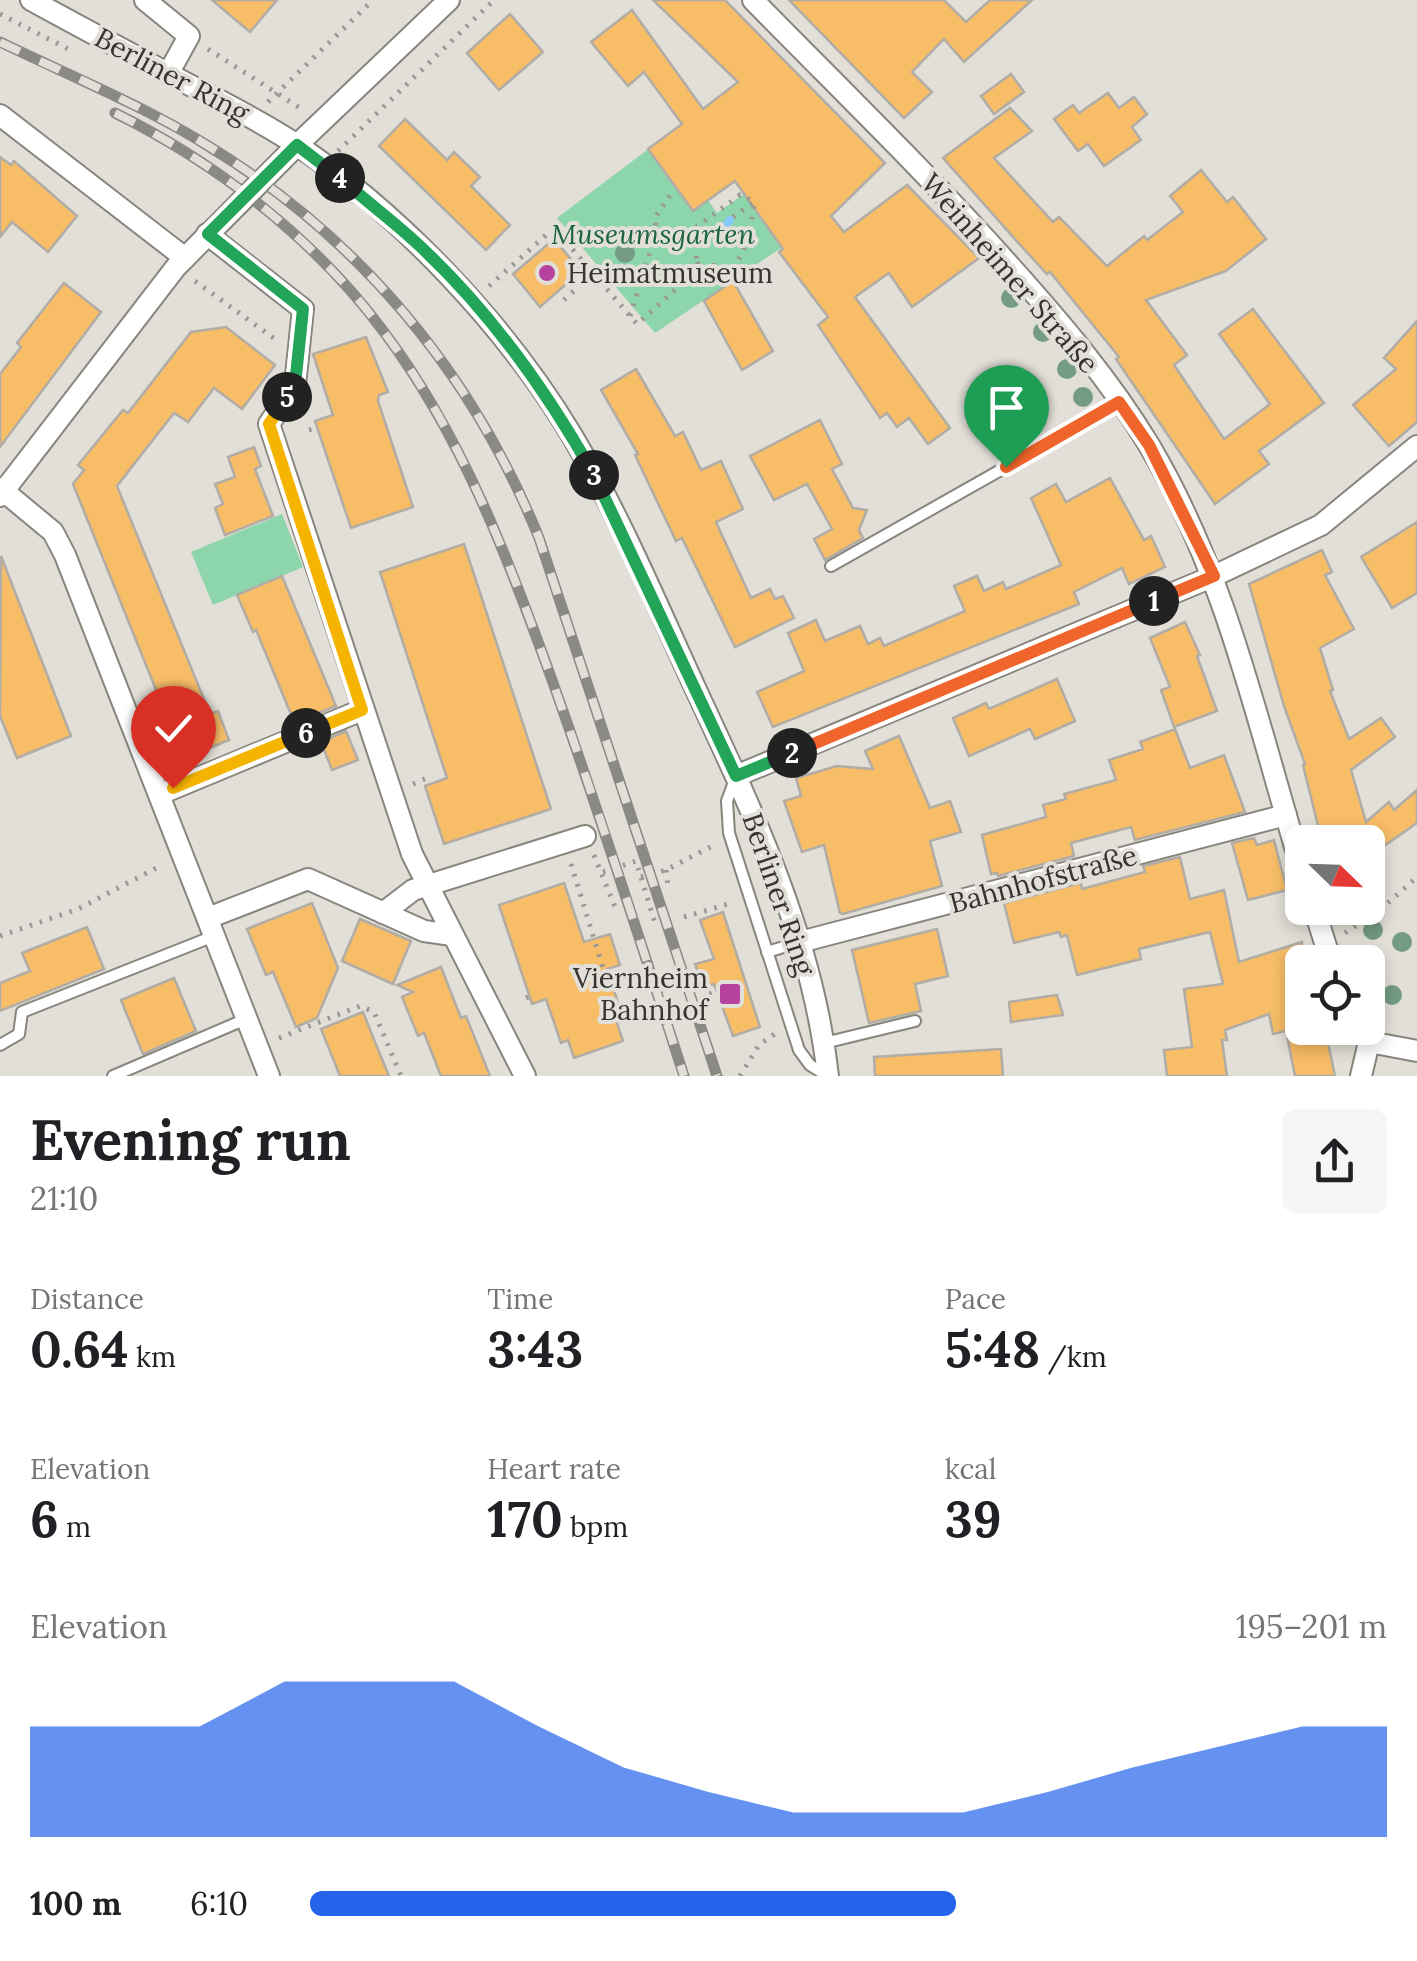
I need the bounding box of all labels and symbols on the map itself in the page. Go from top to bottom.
street label: Berliner Ring [89,19,256,131]
pin: 4 [315,153,365,203]
street label: Weinheimer Straße [913,166,1107,380]
park label: Museumsgarten [551,216,755,252]
place label: Heimatmuseum [567,255,773,291]
marker: Heimatmuseum [536,262,558,284]
pin [964,365,1049,468]
pin: 5 [262,372,312,422]
pin: 3 [569,450,619,500]
pin: 1 [1129,576,1179,626]
pin [131,686,216,789]
pin: 6 [281,708,331,758]
pin: 2 [767,728,817,778]
street label: Berliner Ring [734,808,824,981]
north arrow [1285,825,1385,925]
street label: Bahnhofstraße [945,837,1141,921]
place label: Viernheim Bahnhof [572,960,711,1028]
marker: Viernheim Bahnhof [717,981,743,1007]

